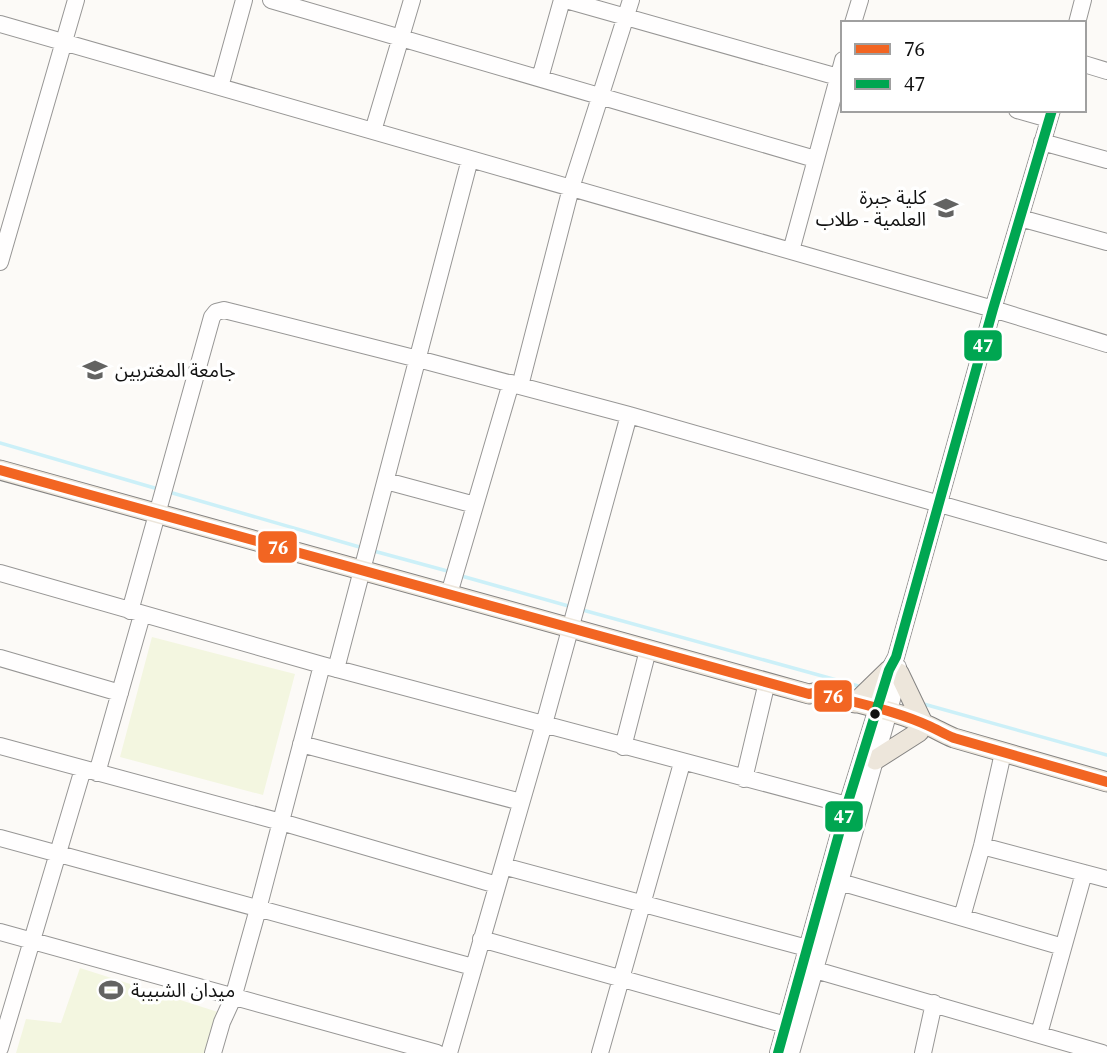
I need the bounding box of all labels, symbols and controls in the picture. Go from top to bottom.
legend [841,21,1086,112]
text: 76 [904,34,925,63]
text: 47 [904,69,925,98]
place label: كلية جبرة العلمية - طلاب [816,184,927,232]
school or university icon: كلية جبرة العلمية - طلاب [932,194,960,222]
line badge: 47 [963,329,1003,362]
text: 47 [973,332,993,358]
school or university icon: جامعة المغتربين [81,356,109,384]
place label: جامعة المغتربين [115,357,236,383]
line badge: 76 [257,530,298,564]
text: 76 [268,534,288,560]
line badge: 76 [813,679,853,713]
text: 76 [823,683,843,709]
unlabelled marker [868,707,882,721]
line badge: 47 [824,800,864,833]
text: 47 [834,803,854,829]
sports icon: ميدان الشبيبة [97,976,125,1004]
place label: ميدان الشبيبة [131,977,235,1003]

